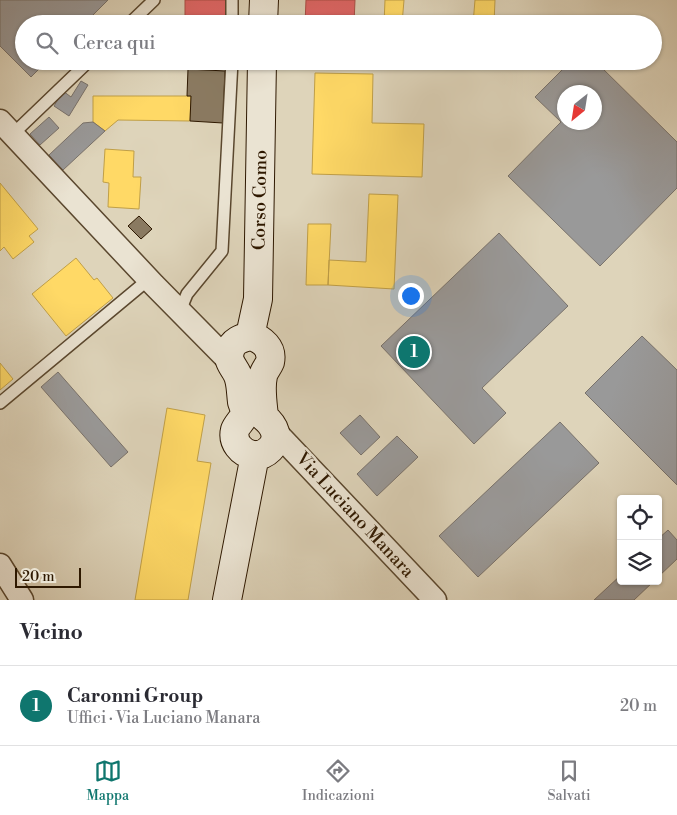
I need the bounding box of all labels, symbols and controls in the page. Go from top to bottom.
search box [15,15,662,70]
icon: search [33,29,61,57]
text: Cerca qui [73,31,156,55]
north arrow [557,85,602,130]
street label: Corso Como [248,150,272,250]
your location [398,283,424,309]
pin: 1 [398,333,430,371]
street label: Via Luciano Manara [290,447,420,583]
map controls [617,495,662,585]
button: locate [617,495,662,540]
button: layers [617,540,662,585]
scale bar [15,565,81,588]
text: 20 m [22,568,54,586]
text: Vicino [20,620,83,646]
text: Caronni Group [67,684,203,708]
text: 1 [32,696,40,716]
text: 20 m [620,696,657,716]
text: Uffici · Via Luciano Manara [67,708,260,728]
tab: Mappa [86,757,129,805]
tab: Indicazioni [302,757,375,805]
tab: Salvati [548,757,591,805]

